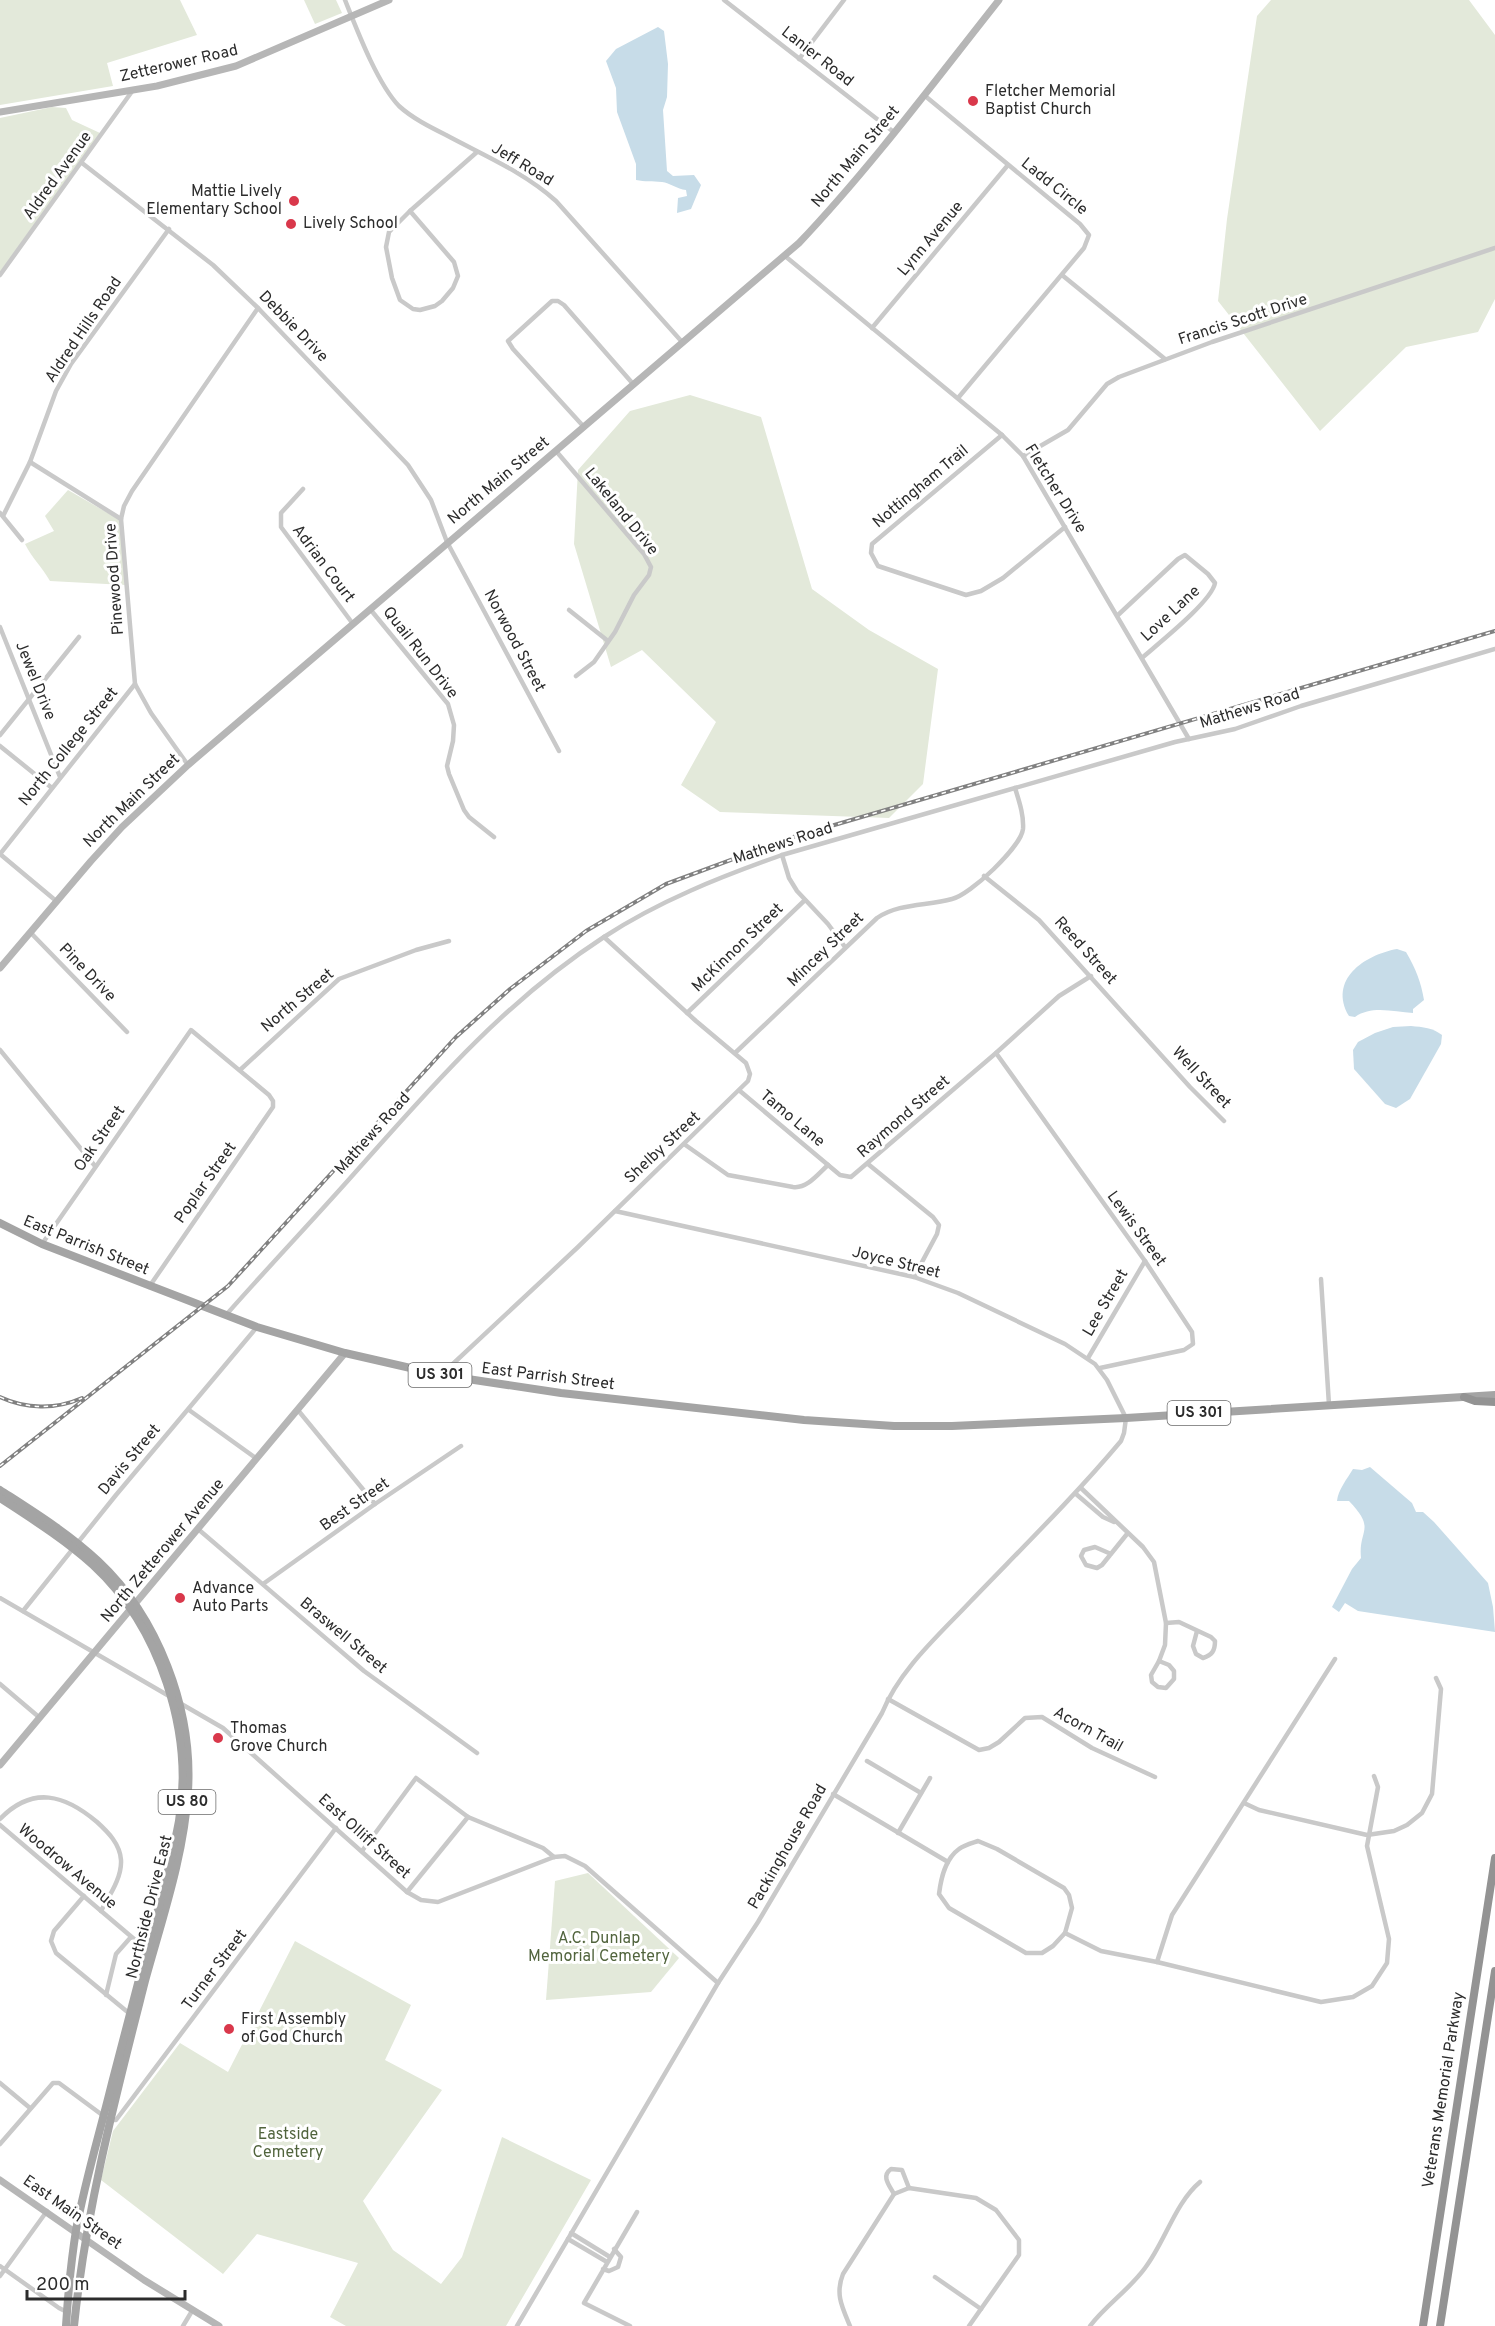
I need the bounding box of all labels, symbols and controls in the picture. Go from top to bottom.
street label: Lanier Road [777,23,857,91]
street label: Zetterower Road [118,41,240,87]
place label: Fletcher Memorial Baptist Church [985,82,1116,120]
marker: Fletcher Memorial Baptist Church [966,94,980,108]
street label: North Main Street [808,102,904,212]
street label: Aldred Avenue [19,128,97,224]
street label: Jeff Road [487,139,557,191]
street label: Ladd Circle [1016,154,1092,220]
place label: Mattie Lively Elementary School [146,182,282,220]
marker: Mattie Lively Elementary School [287,194,301,208]
street label: Lynn Avenue [894,197,968,281]
place label: Lively School [303,214,398,234]
marker: Lively School [284,217,298,231]
street label: Aldred Hills Road [41,273,127,387]
street label: Debbie Drive [254,287,332,367]
street label: Francis Scott Drive [1176,290,1310,350]
street label: North Main Street [444,433,554,529]
street label: Nottingham Trail [869,441,973,533]
street label: Fletcher Drive [1020,441,1090,537]
street label: Lakeland Drive [580,464,662,560]
street label: Adrian Court [287,521,359,607]
street label: Pinewood Drive [101,522,129,636]
street label: Love Lane [1137,582,1205,646]
street label: Norwood Street [479,586,549,696]
street label: Quail Run Drive [378,603,462,703]
street label: Jewel Drive [10,639,60,723]
street label: North College Street [15,684,123,810]
street label: Mathews Road [1198,684,1302,734]
street label: North Main Street [79,750,185,852]
street label: Mathews Road [731,818,835,870]
street label: McKinnon Street [688,899,788,997]
street label: Mincey Street [783,908,869,992]
street label: Reed Street [1049,913,1121,989]
street label: Pine Drive [54,940,120,1006]
street label: North Street [257,965,339,1037]
street label: Well Street [1167,1043,1235,1113]
street label: Raymond Street [854,1071,954,1163]
street label: Tamo Lane [755,1086,829,1152]
street label: Mathews Road [331,1089,415,1179]
street label: Oak Street [70,1102,130,1176]
street label: Shelby Street [621,1108,705,1188]
street label: Poplar Street [171,1138,241,1228]
street label: Lewis Street [1102,1187,1170,1271]
street label: East Parrish Street [20,1212,152,1280]
street label: Joyce Street [850,1242,942,1284]
street label: Lee Street [1079,1266,1133,1340]
street label: East Parrish Street [480,1359,616,1395]
road number: US 301 [408,1363,472,1387]
road number: US 301 [1168,1401,1230,1425]
street label: Davis Street [95,1420,165,1500]
street label: Best Street [316,1474,394,1536]
street label: North Zetterower Avenue [97,1475,229,1627]
place label: Advance Auto Parts [192,1579,269,1617]
marker: Advance Auto Parts [173,1591,187,1605]
street label: Braswell Street [295,1594,391,1678]
street label: Acorn Trail [1050,1703,1126,1757]
place label: Thomas Grove Church [230,1719,327,1757]
marker: Thomas Grove Church [211,1731,225,1745]
street label: Packinghouse Road [744,1781,832,1913]
road number: US 80 [158,1790,216,1814]
street label: East Olliff Street [314,1790,414,1884]
street label: Woodrow Avenue [13,1820,121,1914]
street label: Northside Drive East [122,1833,178,1981]
street label: Turner Street [178,1926,252,2014]
park label: A.C. Dunlap Memorial Cemetery [528,1929,670,1967]
street label: Veterans Memorial Parkway [1419,1990,1469,2190]
place label: First Assembly of God Church [241,2010,346,2048]
marker: First Assembly of God Church [222,2022,236,2036]
park label: Eastside Cemetery [253,2125,323,2163]
street label: East Main Street [18,2171,126,2255]
scale bar [27,2263,184,2301]
text: 200 m [36,2274,89,2297]

